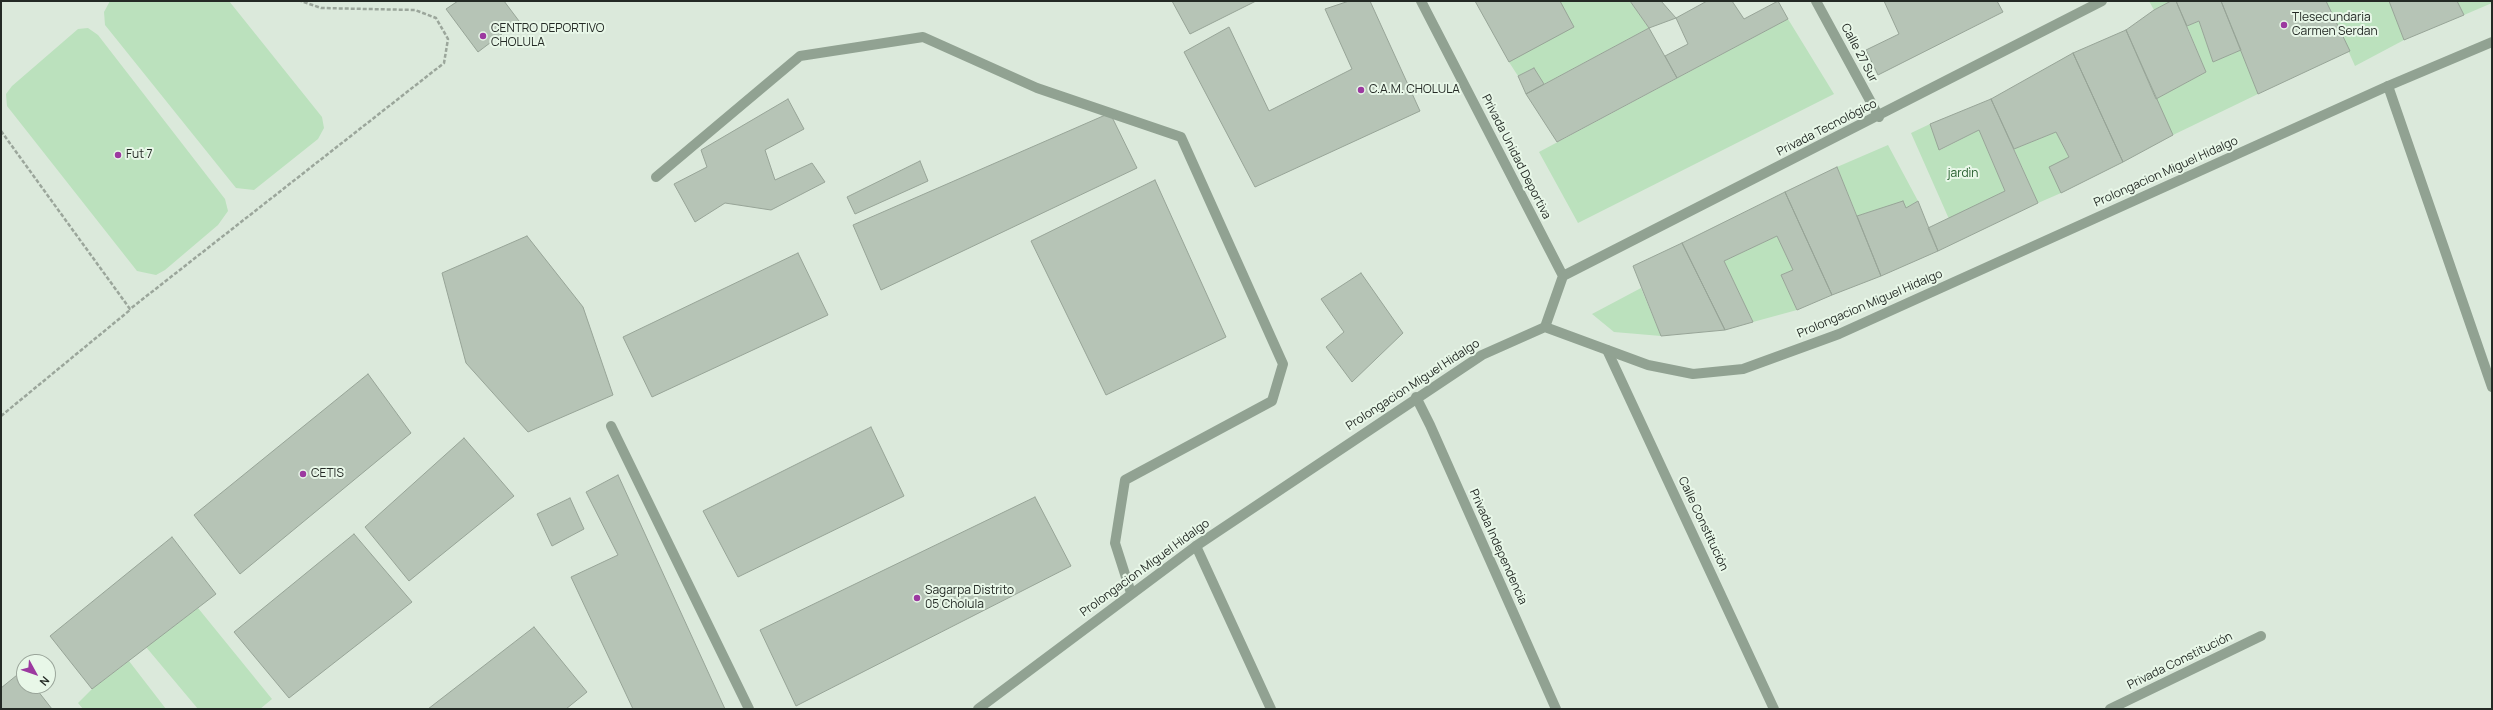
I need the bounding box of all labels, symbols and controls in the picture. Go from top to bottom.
place label: Tlesecundaria Carmen Serdan [2292,11,2378,39]
marker: Tlesecundaria Carmen Serdan [2279,20,2289,30]
street label: Calle 27 Sur [1838,21,1880,85]
place label: CENTRO DEPORTIVO CHOLULA [491,22,604,50]
marker: CENTRO DEPORTIVO CHOLULA [478,31,488,41]
place label: C.A.M. CHOLULA [1369,83,1460,97]
marker: C.A.M. CHOLULA [1356,85,1366,95]
street label: Privada Unidad Deportiva [1478,92,1554,222]
street label: Privada Tecnológico [1775,97,1879,159]
street label: Prolongacion Miguel Hidalgo [2092,134,2240,210]
place label: Fut 7 [126,148,152,162]
marker: Fut 7 [113,150,123,160]
park label: jardìn [1948,167,1978,181]
street label: Prolongacion Miguel Hidalgo [1795,267,1945,341]
street label: Prolongacion Miguel Hidalgo [1344,336,1482,434]
place label: CETIS [311,467,344,481]
marker: CETIS [298,469,308,479]
street label: Calle Constitución [1675,475,1731,573]
street label: Privada Independencia [1466,487,1530,607]
street label: Prolongacion Miguel Hidalgo [1078,516,1212,620]
place label: Sagarpa Distrito 05 Cholula [925,584,1014,612]
marker: Sagarpa Distrito 05 Cholula [912,593,922,603]
street label: Privada Constitución [2125,629,2235,693]
north arrow [16,654,56,694]
text: N [37,674,53,689]

